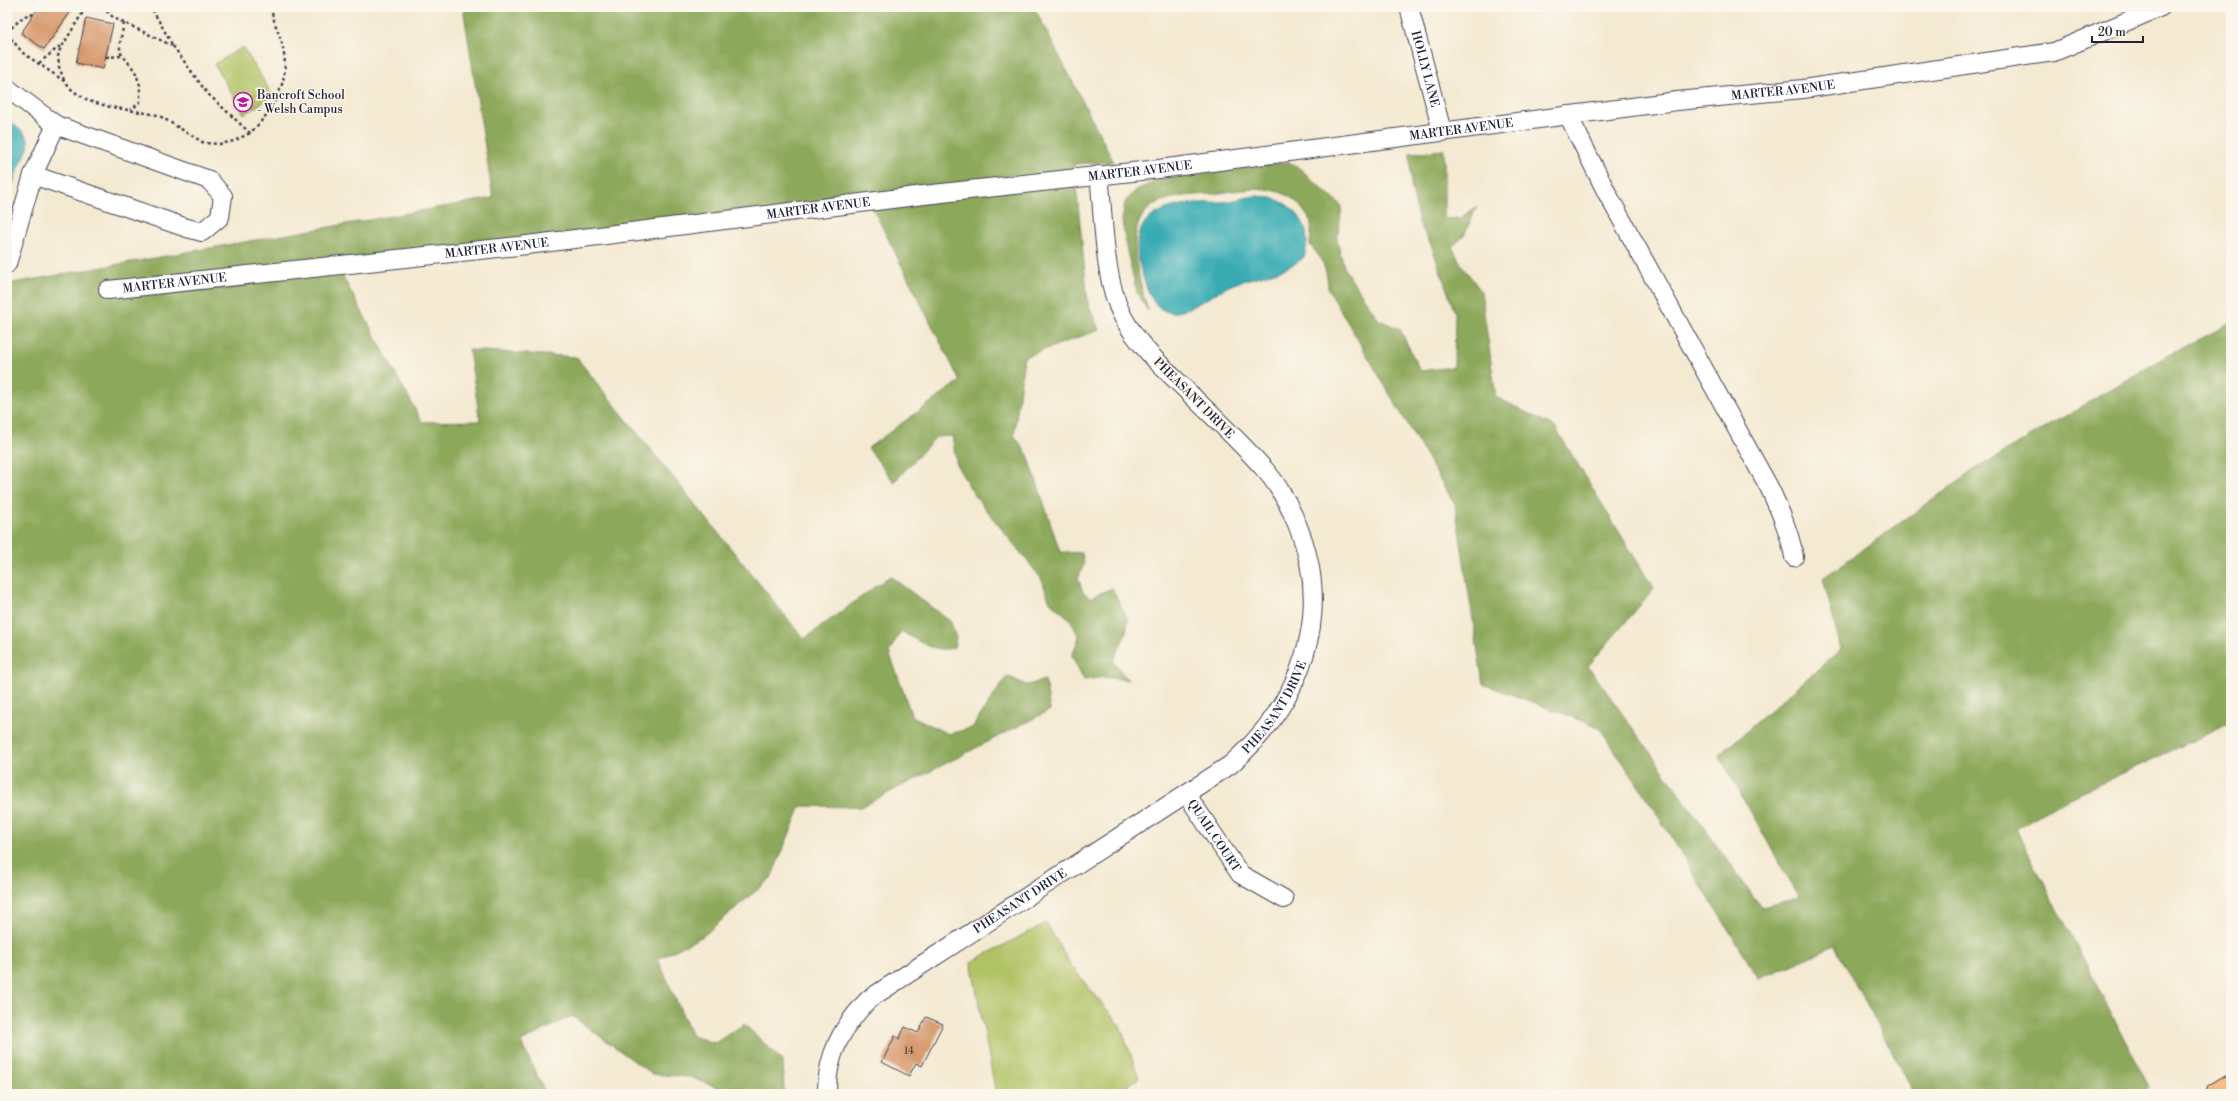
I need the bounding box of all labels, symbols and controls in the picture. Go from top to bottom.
scale bar [2092,18,2143,44]
text: 20 m [2098,25,2126,40]
street label: HOLLY LANE [1408,29,1442,109]
street label: MARTER AVENUE [1730,77,1836,104]
place label: Bancroft School - Welsh Campus [256,88,345,117]
school or university icon: Bancroft School - Welsh Campus [232,91,254,113]
street label: MARTER AVENUE [1409,116,1514,144]
street label: MARTER AVENUE [1087,158,1193,185]
street label: MARTER AVENUE [766,195,871,223]
street label: MARTER AVENUE [444,235,550,262]
street label: MARTER AVENUE [122,270,227,296]
street label: PHEASANT DRIVE [1150,355,1237,442]
street label: PHEASANT DRIVE [1239,659,1310,757]
street label: QUAIL COURT [1184,797,1244,875]
street label: PHEASANT DRIVE [971,866,1070,937]
house number: 14 [904,1045,914,1057]

